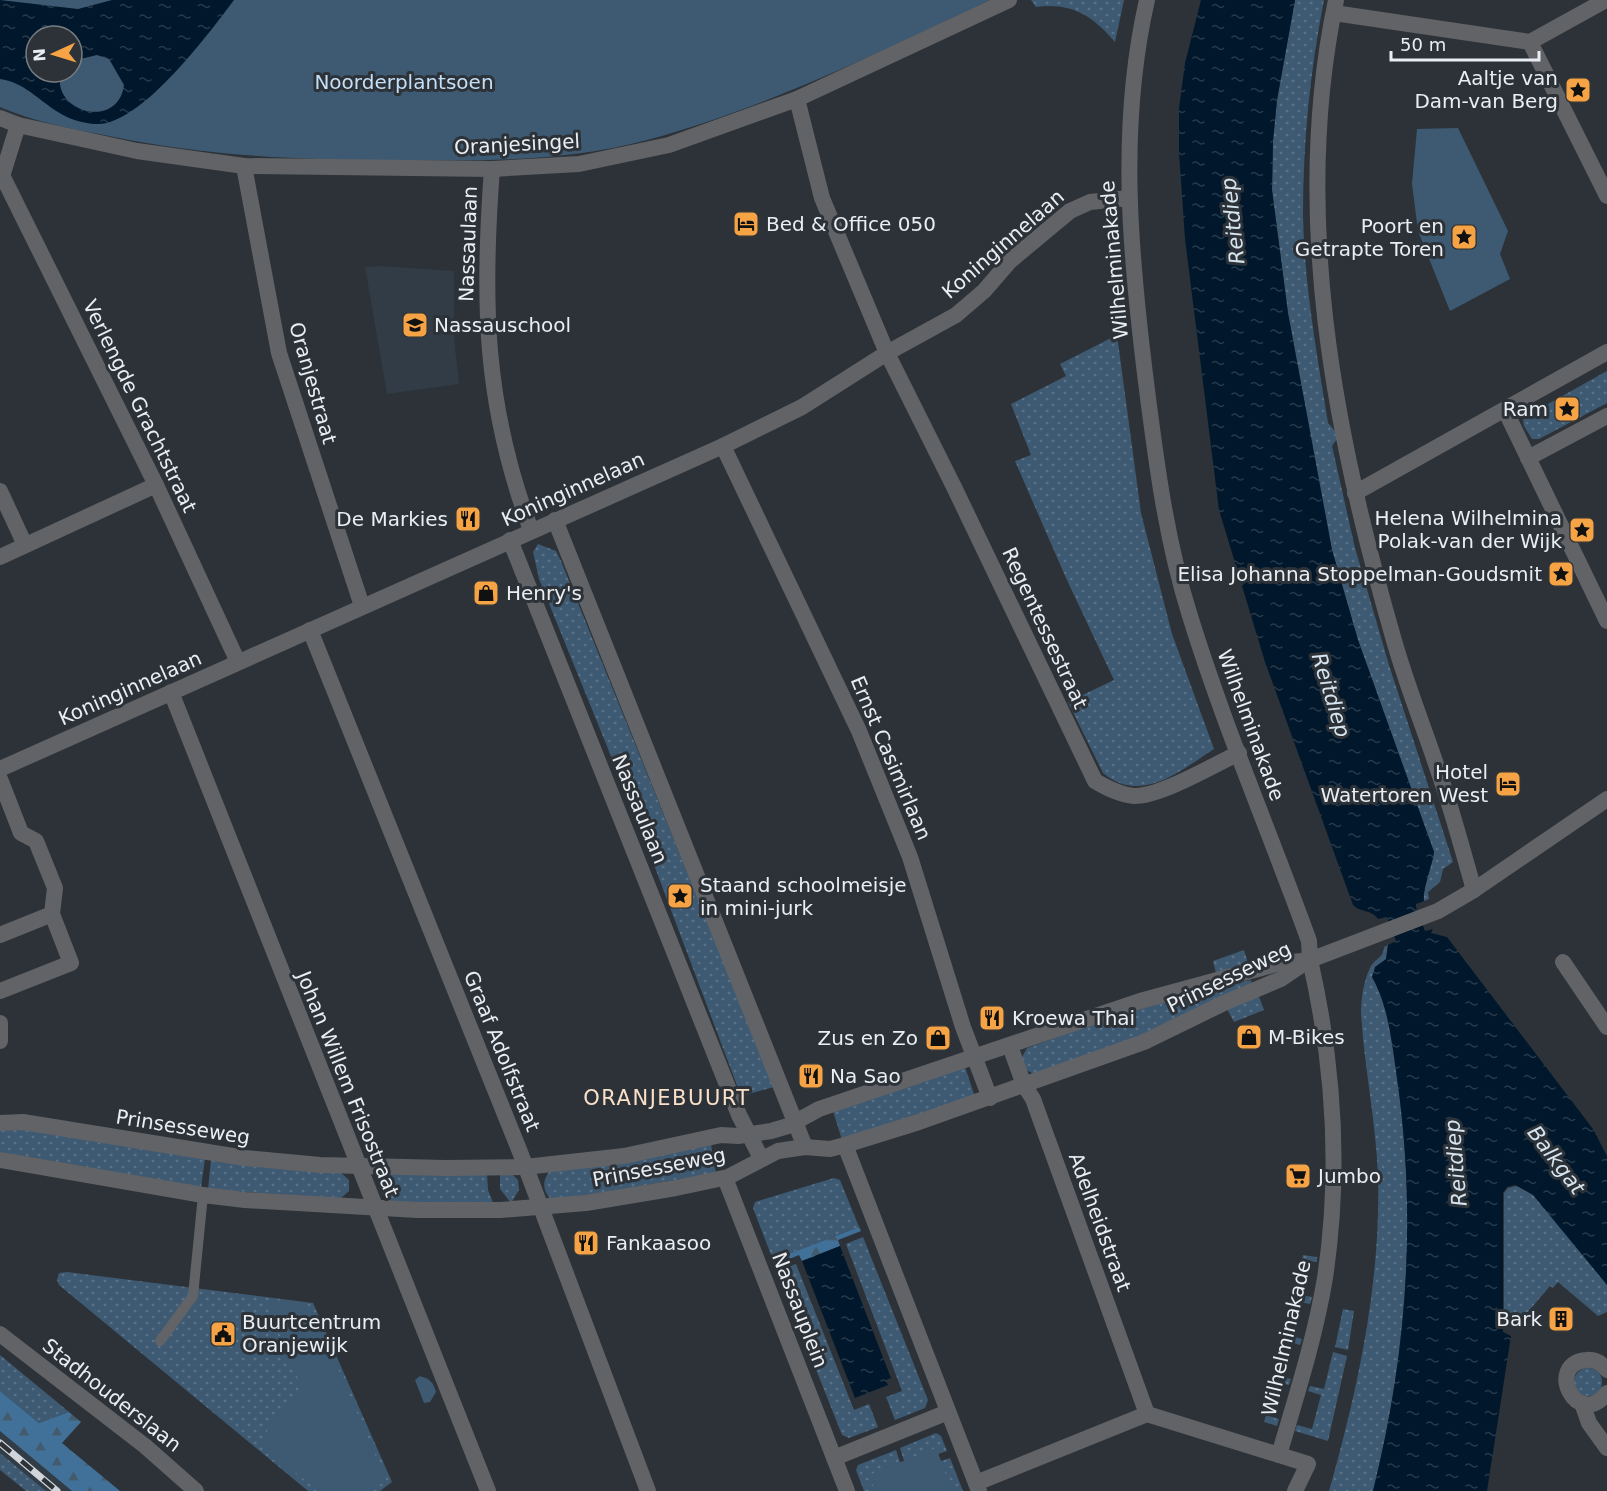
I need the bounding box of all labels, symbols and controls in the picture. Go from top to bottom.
north arrow [24,24,84,84]
scale bar [1391,24,1540,62]
text: 50 m [1400,34,1446,55]
text: N [30,48,49,62]
place label: Aaltje van Dam-van Berg [1414,66,1558,113]
park label: Noorderplantsoen [314,70,494,94]
place icon: Aaltje van Dam-van Berg [1563,75,1593,105]
street label: Oranjesingel [453,129,581,159]
water label: Reitdiep [1217,176,1249,266]
street label: Wilhelminakade [1095,180,1133,340]
street label: Koninginnelaan [937,184,1069,304]
street label: Nassaulaan [454,186,482,302]
hotel icon: Bed & Office 050 [731,209,761,239]
place label: Bed & Office 050 [766,212,936,236]
place label: Poort en Getrapte Toren [1295,214,1444,261]
place icon: Poort en Getrapte Toren [1449,222,1479,252]
street label: Verlengde Grachtstraat [78,296,202,516]
school or university icon: Nassauschool [400,310,430,340]
place label: Nassauschool [434,313,571,337]
street label: Oranjestraat [284,319,342,447]
place icon: Ram [1552,394,1582,424]
place label: Ram [1503,397,1548,421]
street label: Koninginnelaan [498,447,648,531]
restaurant icon: De Markies [453,504,483,534]
place label: Helena Wilhelmina Polak-van der Wijk [1375,506,1562,553]
place label: De Markies [336,507,448,531]
place icon: Helena Wilhelmina Polak-van der Wijk [1567,515,1597,545]
street label: Regentessestraat [997,544,1093,713]
place icon: Elisa Johanna Stoppelman-Goudsmit [1546,559,1576,589]
place label: Elisa Johanna Stoppelman-Goudsmit [1177,562,1542,586]
shop icon: Henry's [471,578,501,608]
place label: Henry's [506,581,582,605]
street label: Koninginnelaan [55,646,205,730]
street label: Wilhelminakade [1212,646,1290,804]
water label: Reitdiep [1307,650,1355,740]
street label: Ernst Casimirlaan [846,672,936,844]
street label: Nassaulaan [607,751,673,867]
place label: Hotel Watertoren West [1321,760,1488,807]
hotel icon: Hotel Watertoren West [1493,769,1523,799]
place label: Staand schoolmeisje in mini-jurk [700,873,907,920]
place icon: Staand schoolmeisje in mini-jurk [665,881,695,911]
street label: Prinsesseweg [1163,937,1295,1017]
street label: Johan Willem Frisostraat [291,966,404,1201]
street label: Graaf Adolfstraat [459,967,545,1135]
restaurant icon: Kroewa Thai [977,1003,1007,1033]
place label: Kroewa Thai [1012,1006,1135,1030]
shop icon: M-Bikes [1234,1022,1264,1052]
shop icon: Zus en Zo [923,1023,953,1053]
place label: M-Bikes [1268,1025,1345,1049]
place label: Zus en Zo [818,1026,918,1050]
restaurant icon: Na Sao [796,1061,826,1091]
place label: Na Sao [830,1064,901,1088]
district label: ORANJEBUURT [583,1086,751,1110]
street label: Prinsesseweg [114,1105,252,1149]
water label: Reitdiep [1440,1119,1472,1207]
water label: Balkgat [1522,1121,1590,1200]
street label: Prinsesseweg [590,1142,728,1192]
street label: Adelheidstraat [1064,1149,1136,1295]
supermarket icon: Jumbo [1283,1161,1313,1191]
place label: Jumbo [1316,1164,1381,1188]
restaurant icon: Fankaasoo [571,1228,601,1258]
place label: Fankaasoo [606,1231,711,1255]
street label: Nassauplein [767,1249,833,1371]
street label: Wilhelminakade [1256,1258,1316,1418]
building icon: Bark [1546,1304,1576,1334]
place label: Bark [1496,1307,1542,1331]
place label: Buurtcentrum Oranjewijk [242,1310,381,1357]
public building icon: Buurtcentrum Oranjewijk [208,1319,238,1349]
street label: Stadhouderslaan [38,1333,186,1457]

